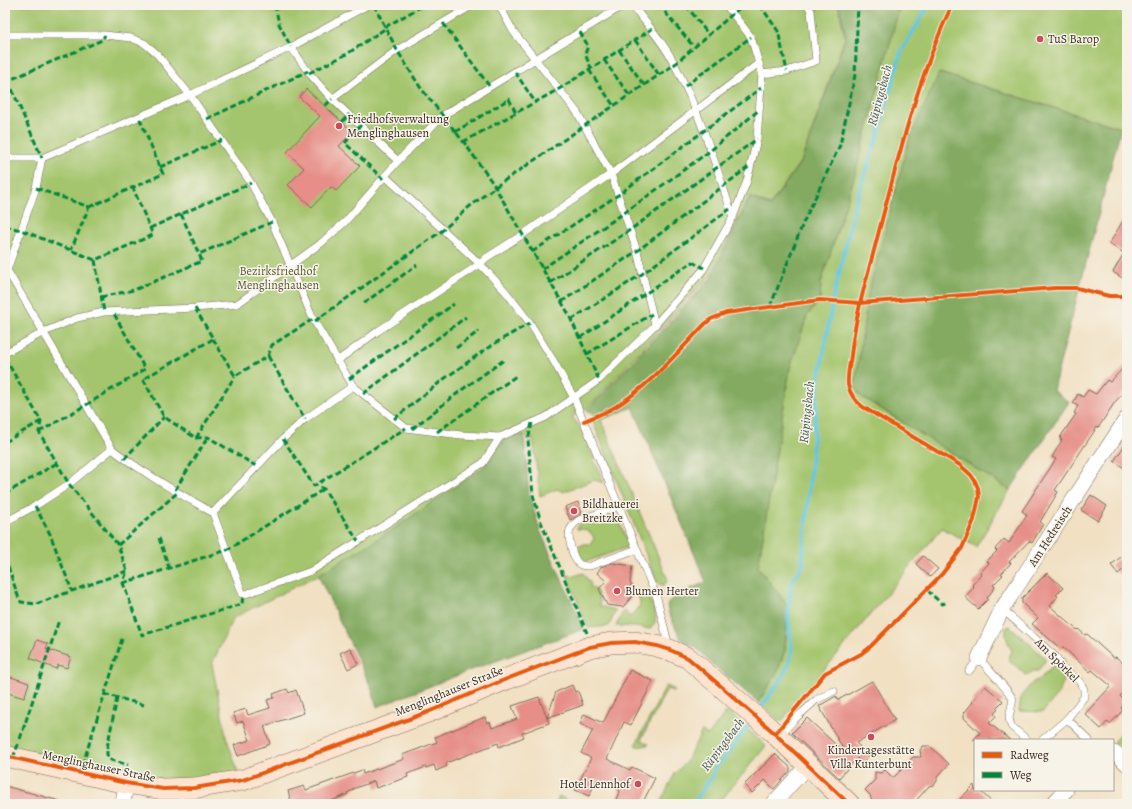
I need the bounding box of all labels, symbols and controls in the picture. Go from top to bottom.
place label: TuS Barop [1048,31,1099,47]
marker: TuS Barop [1035,34,1045,44]
water label: Rüpingsbach [863,63,896,127]
place label: Friedhofsverwaltung Menglinghausen [347,111,449,141]
marker: Friedhofsverwaltung Menglinghausen [334,121,344,131]
park label: Bezirksfriedhof Menglinghausen [237,263,319,293]
water label: Rüpingsbach [795,380,818,444]
place label: Bildhauerei Breitzke [582,496,639,526]
street label: Am Hedreisch [1024,502,1076,570]
marker: Bildhauerei Breitzke [569,506,579,516]
place label: Blumen Herter [625,583,699,599]
marker: Blumen Herter [612,586,622,596]
street label: Am Spörkel [1031,634,1083,686]
street label: Menglinghauser Straße [393,662,505,720]
water label: Rüpingsbach [697,714,748,774]
marker: Kindertagesstätte Villa Kunterbunt [866,732,876,742]
legend [974,739,1114,791]
place label: Kindertagesstätte Villa Kunterbunt [827,742,915,772]
street label: Menglinghauser Straße [41,746,157,786]
text: Radweg [1010,747,1049,763]
text: Weg [1009,767,1032,783]
place label: Hotel Lennhof [560,776,632,792]
marker: Hotel Lennhof [633,779,643,789]

